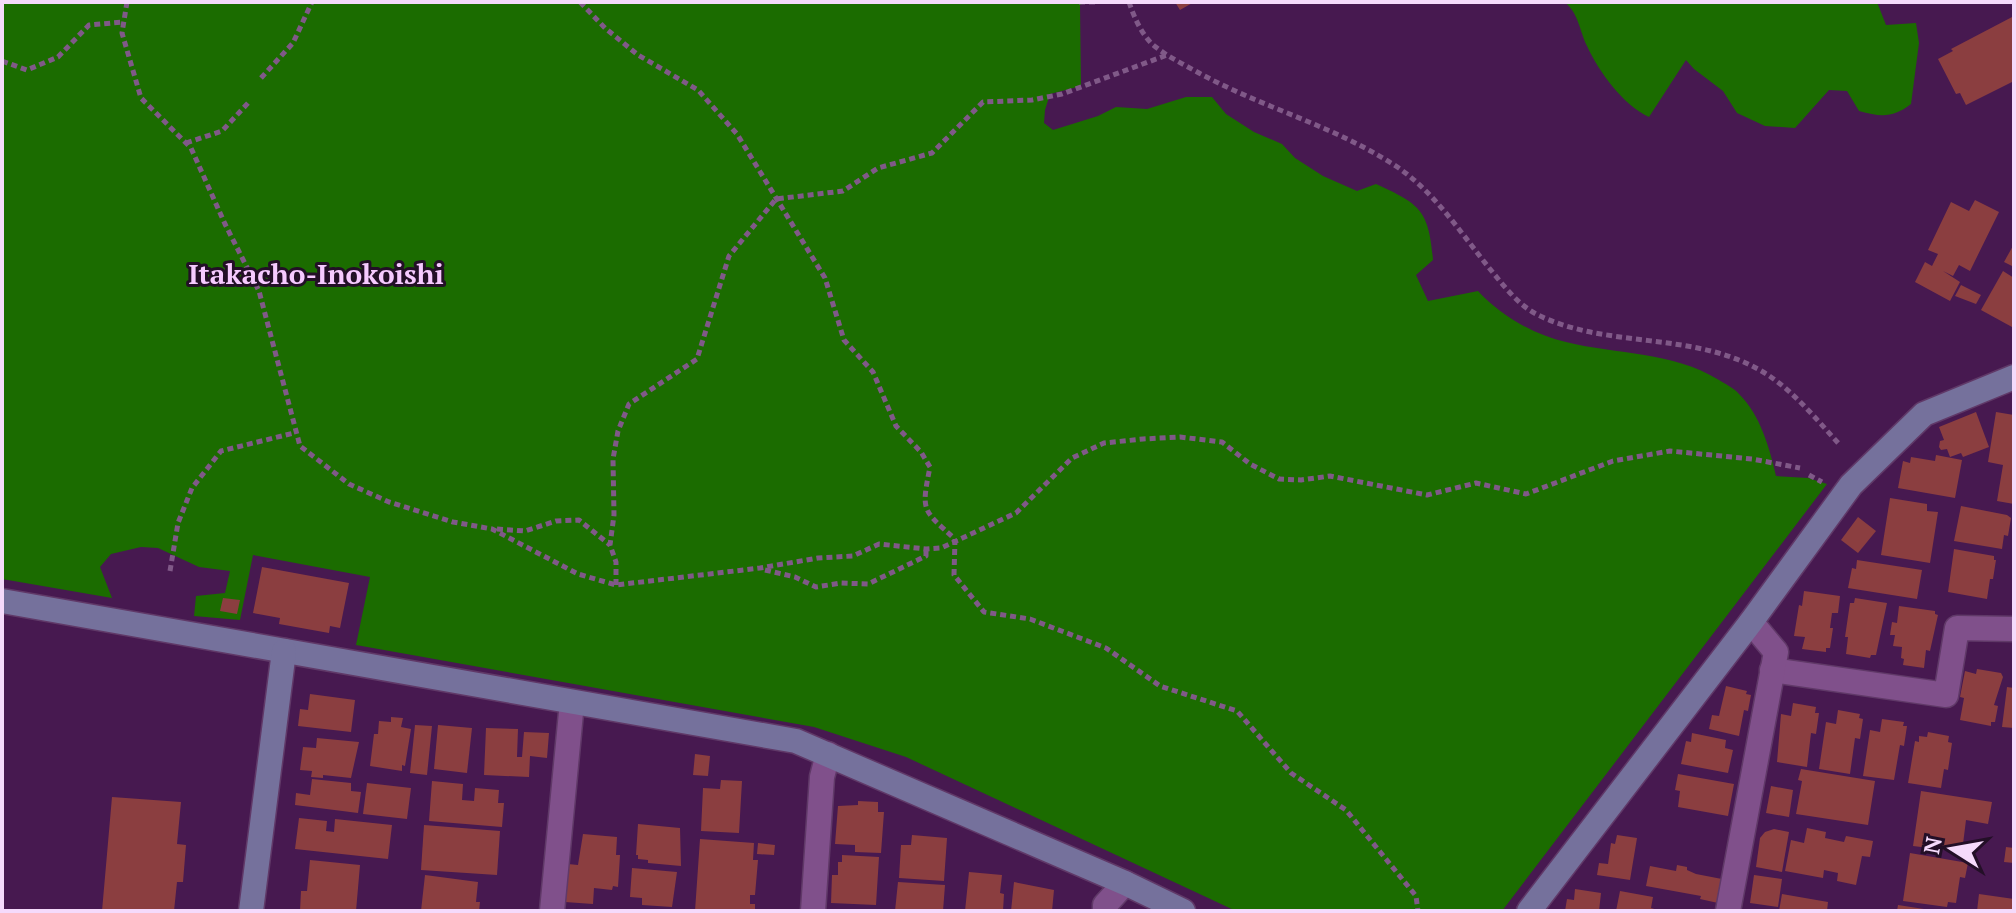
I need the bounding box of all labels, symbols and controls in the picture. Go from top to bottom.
district label: Itakacho-Inokoishi [188,255,444,292]
north arrow [1912,809,1992,889]
text: N [1916,834,1948,856]

